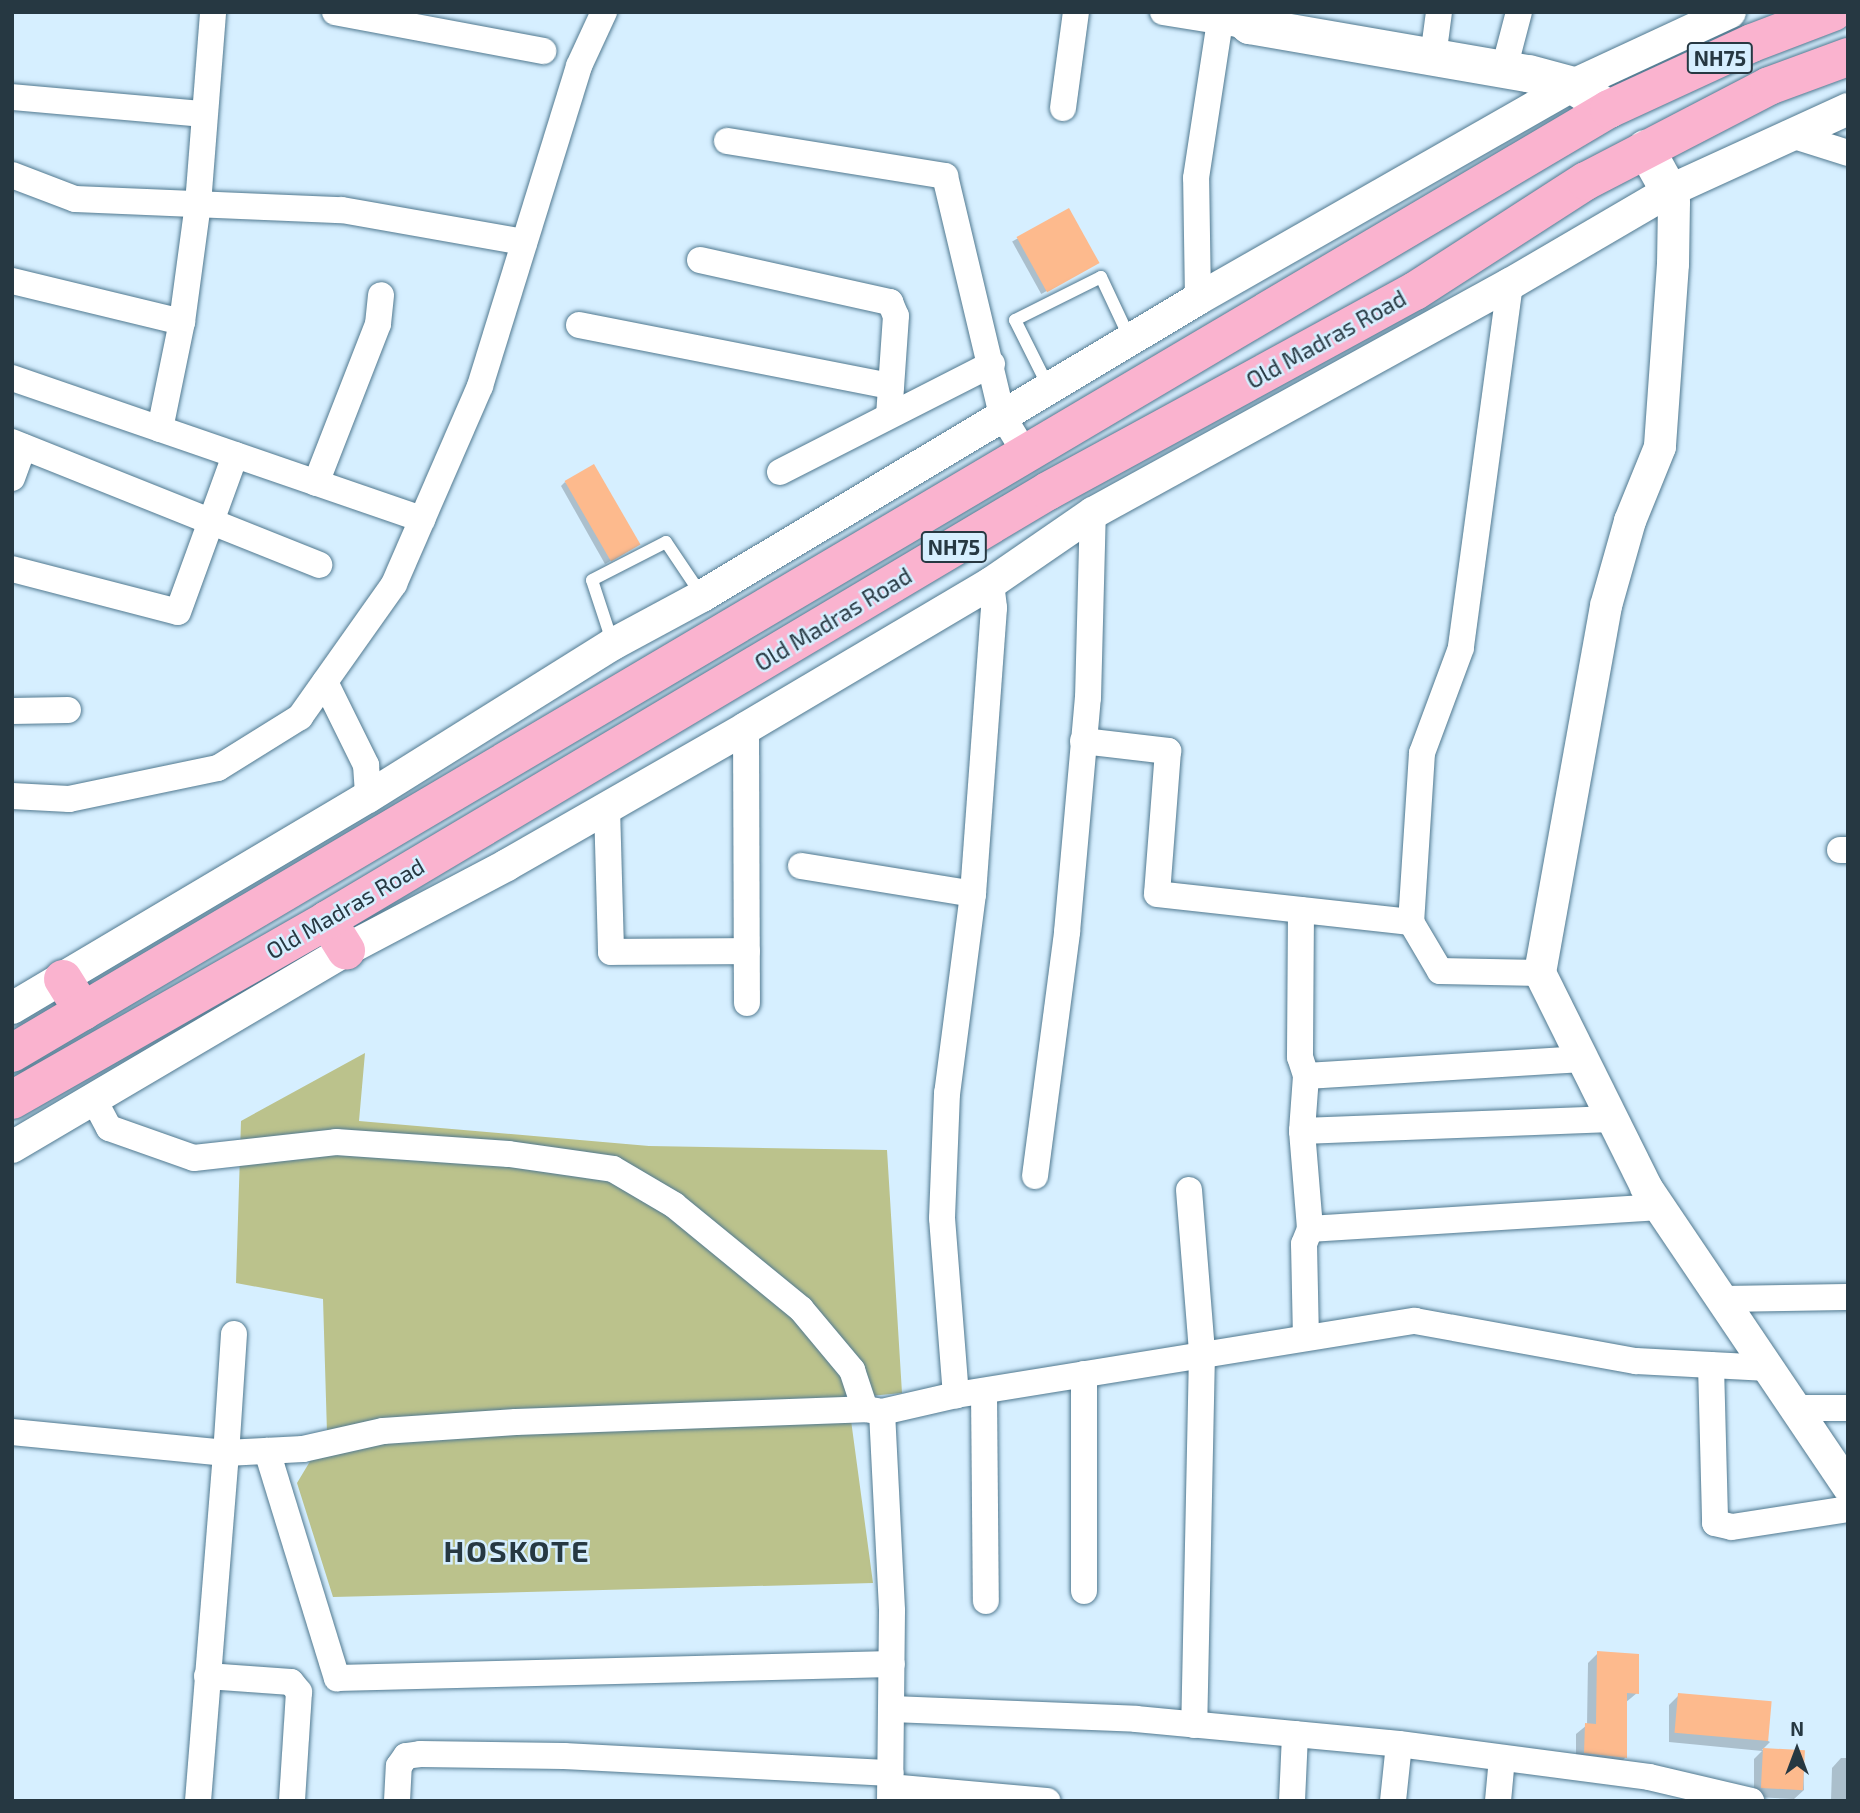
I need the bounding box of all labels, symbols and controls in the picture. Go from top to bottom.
road number: NH75 [1687,41,1753,76]
street label: Old Madras Road [1241,284,1411,394]
road number: NH75 [921,530,987,564]
street label: Old Madras Road [750,561,916,677]
street label: Old Madras Road [261,852,429,964]
district label: HOSKOTE [444,1532,590,1568]
north arrow [1762,1715,1832,1785]
text: N [1790,1717,1804,1740]

